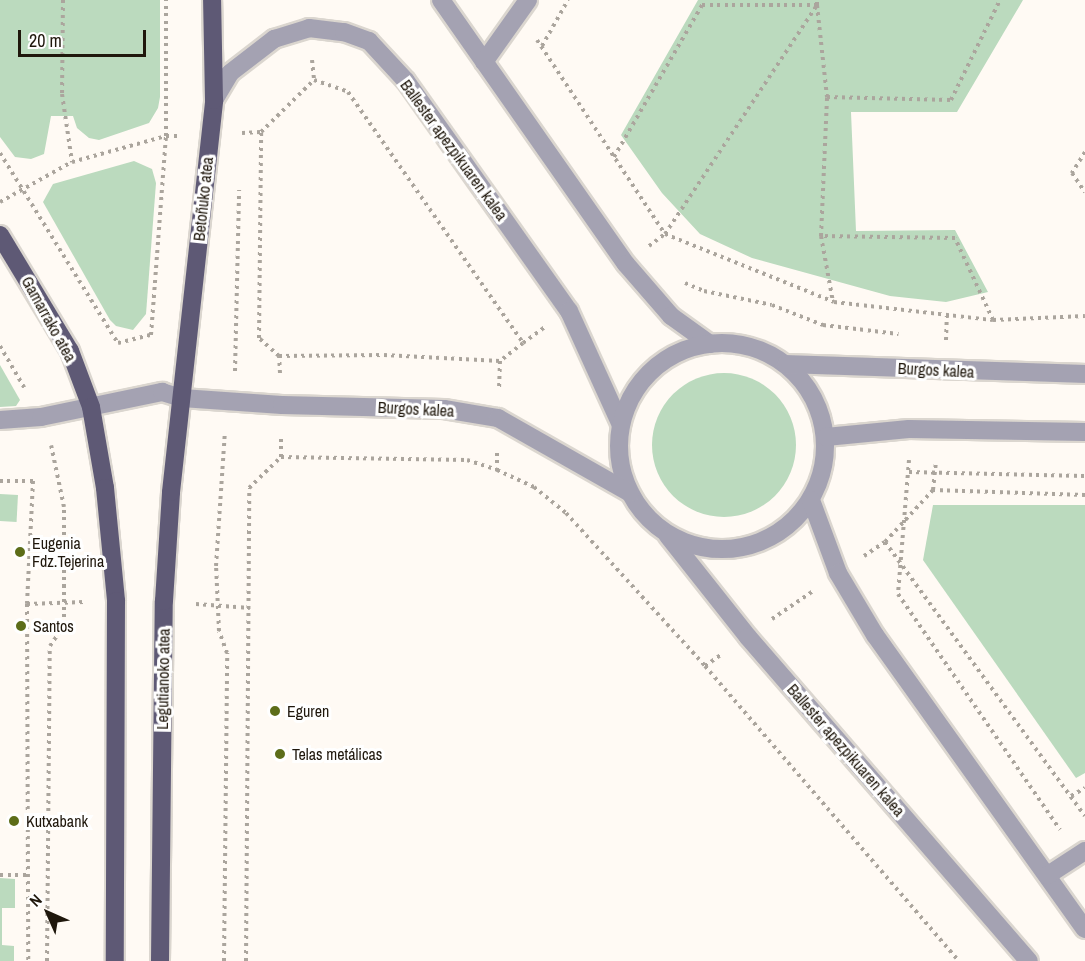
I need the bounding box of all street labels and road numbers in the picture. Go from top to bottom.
street label: Ballester apezpikuaren kalea [397,76,511,224]
street label: Betoñuko atea [189,156,217,242]
street label: Gamarrako atea [18,273,80,365]
street label: Burgos kalea [897,358,975,382]
street label: Burgos kalea [377,397,455,421]
street label: Legutianoko atea [153,628,173,730]
street label: Ballester apezpikuaren kalea [783,680,909,820]

